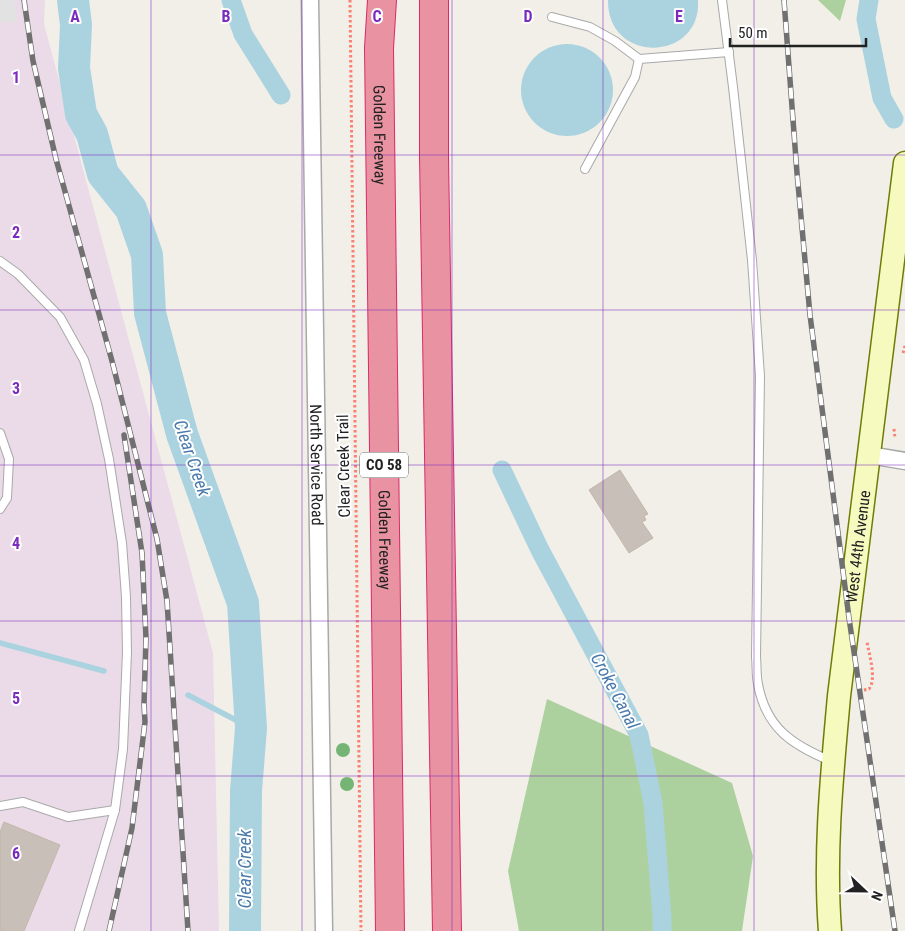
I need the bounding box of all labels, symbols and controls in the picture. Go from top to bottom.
text: A [70,7,80,26]
text: B [222,7,231,26]
text: C [372,7,382,26]
text: D [523,7,533,26]
text: E [675,7,683,26]
scale bar [730,15,866,47]
text: 50 m [738,24,768,42]
text: 1 [12,68,20,87]
street label: Golden Freeway [369,85,390,185]
text: 2 [12,223,20,242]
text: 3 [12,379,20,398]
street label: North Service Road [306,404,327,526]
street label: Clear Creek Trail [333,414,354,518]
water label: Clear Creek [170,417,216,500]
road number: CO 58 [360,452,408,478]
street label: West 44th Avenue [842,489,874,604]
street label: Golden Freeway [375,490,395,590]
text: 4 [12,534,20,553]
water label: Croke Canal [587,649,645,733]
text: 5 [12,689,20,708]
water label: Clear Creek [234,828,255,909]
text: 6 [12,844,20,863]
north arrow [840,866,890,916]
text: N [868,889,886,903]

